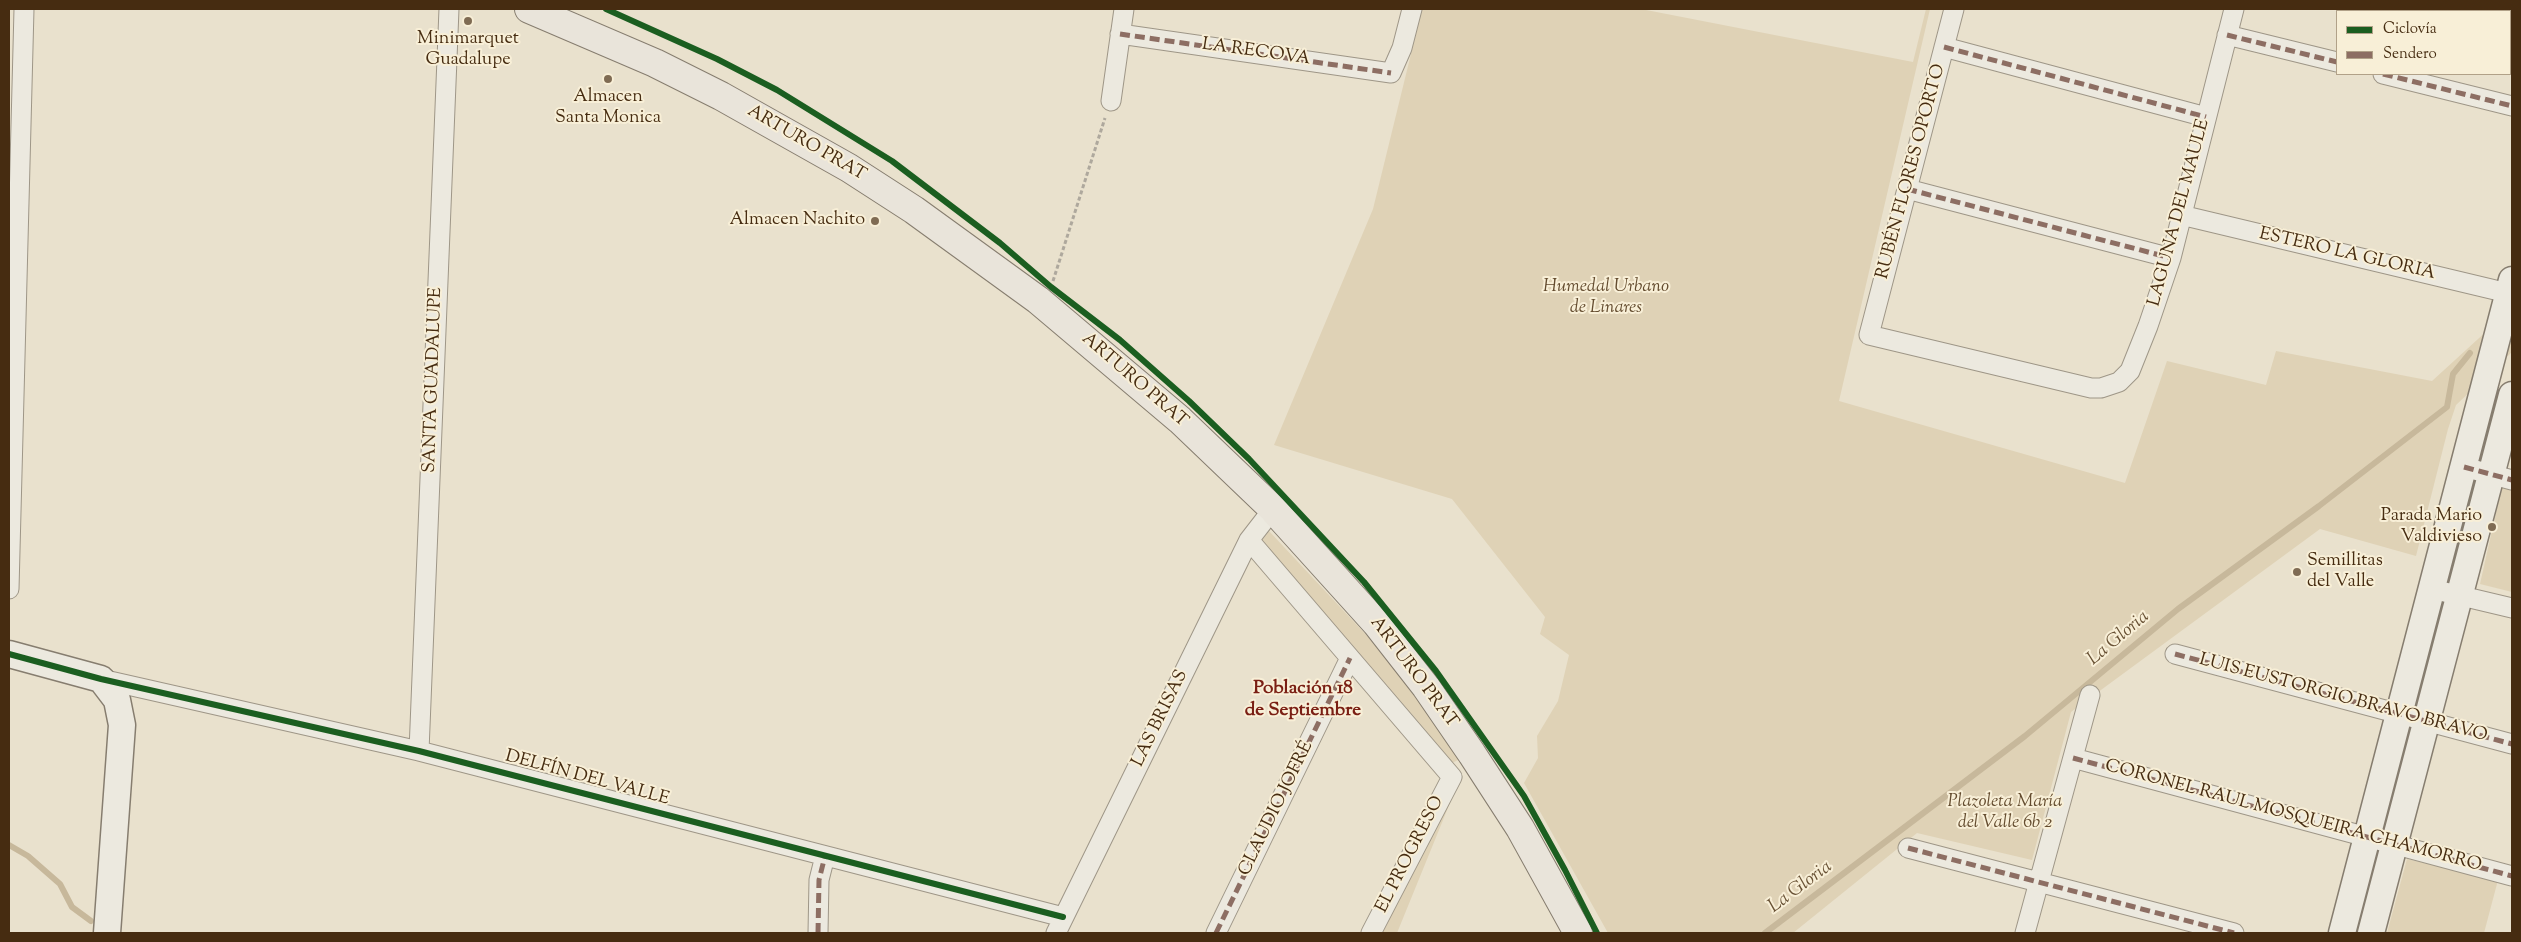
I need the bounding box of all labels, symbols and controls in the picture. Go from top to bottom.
legend [2336,10,2511,75]
marker: Minimarquet Guadalupe [462,15,474,27]
text: Ciclovía [2383,19,2437,40]
place label: Minimarquet Guadalupe [417,29,519,72]
street label: LA RECOVA [1200,35,1312,71]
text: Sendero [2383,44,2437,65]
street label: RUBÉN FLORES OPORTO [1873,62,1951,282]
marker: Almacen Santa Monica [602,73,614,85]
place label: Almacen Santa Monica [555,87,661,130]
street label: ARTURO PRAT [743,101,869,187]
street label: LAGUNA DEL MAULE [2145,117,2215,309]
place label: Almacen Nachito [729,210,865,232]
marker: Almacen Nachito [869,215,881,227]
street label: ESTERO LA GLORIA [2257,224,2437,286]
park label: Humedal Urbano de Linares [1543,277,1669,320]
street label: SANTA GUADALUPE [420,287,448,473]
street label: ARTURO PRAT [1076,329,1192,433]
place label: Parada Mario Valdivieso [2381,506,2482,548]
marker: Parada Mario Valdivieso [2486,521,2498,533]
place label: Semillitas del Valle [2307,551,2383,594]
marker: Semillitas del Valle [2291,566,2303,578]
water label: La Gloria [2083,606,2155,672]
street label: ARTURO PRAT [1364,613,1462,733]
street label: LUIS EUSTORGIO BRAVO BRAVO [2197,650,2489,748]
street label: LAS BRISAS [1128,667,1194,771]
district label: Población 18 de Septiembre [1245,679,1361,723]
street label: CLAUDIO JOFRÉ [1235,738,1319,880]
street label: DELFÍN DEL VALLE [503,747,671,811]
street label: CORONEL RAUL MOSQUEIRA CHAMORRO [2102,756,2484,878]
park label: Plazoleta María del Valle 6b 2 [1948,792,2062,834]
street label: EL PROGRESO [1372,793,1450,917]
water label: La Gloria [1765,857,1837,919]

